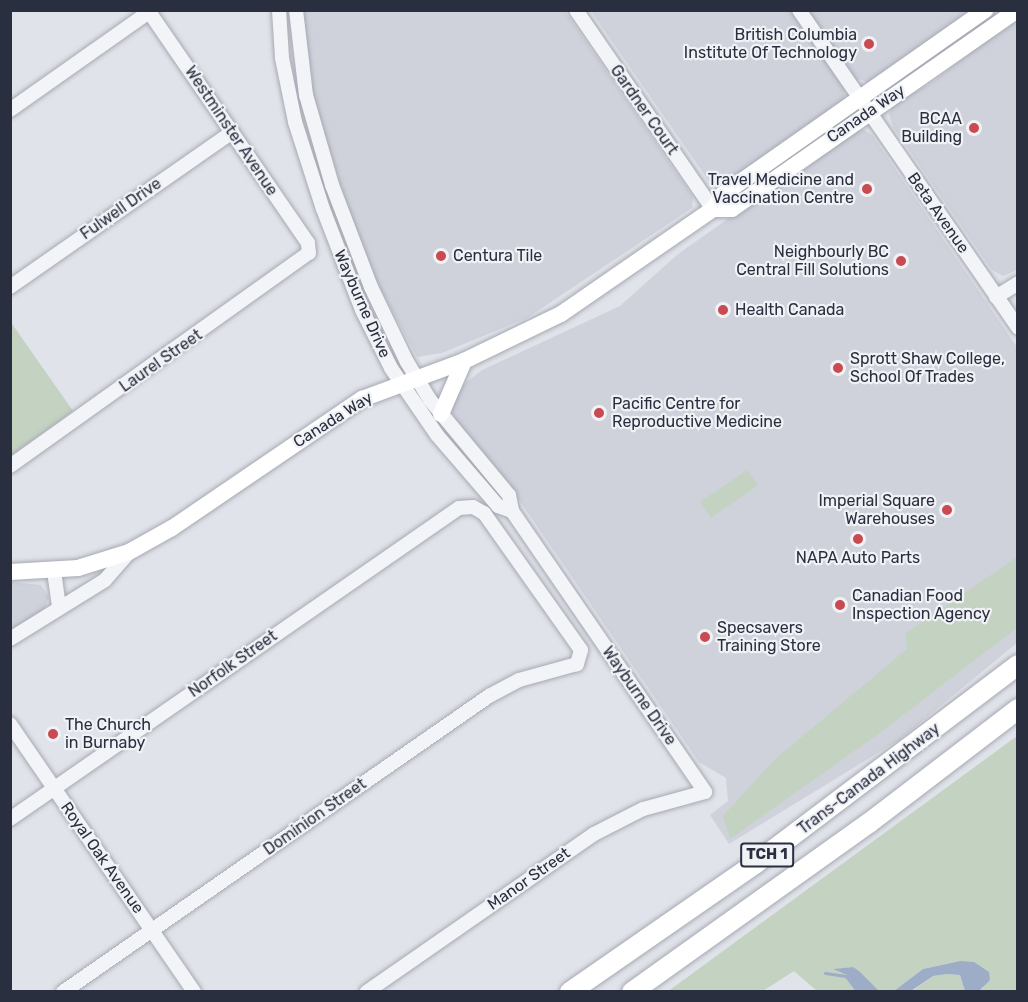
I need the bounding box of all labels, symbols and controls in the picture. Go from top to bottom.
place label: British Columbia Institute Of Technology [683,25,857,63]
marker: British Columbia Institute Of Technology [862,37,876,51]
street label: Gardner Court [606,61,682,159]
street label: Westminster Avenue [180,62,282,200]
street label: Canada Way [823,81,909,147]
place label: BCAA Building [901,109,962,147]
marker: BCAA Building [967,121,981,135]
street label: Beta Avenue [903,169,973,257]
place label: Travel Medicine and Vaccination Centre [708,170,854,208]
street label: Fulwell Drive [77,174,165,244]
marker: Travel Medicine and Vaccination Centre [858,180,876,198]
place label: Neighbourly BC Central Fill Solutions [736,242,889,280]
place label: Centura Tile [453,246,543,266]
street label: Wayburne Drive [330,247,394,361]
marker: Centura Tile [434,249,448,263]
marker: Neighbourly BC Central Fill Solutions [894,254,908,268]
place label: Health Canada [735,300,844,320]
marker: Health Canada [716,303,730,317]
street label: Laurel Street [116,325,206,397]
place label: Sprott Shaw College, School Of Trades [850,349,1005,387]
marker: Sprott Shaw College, School Of Trades [831,361,845,375]
street label: Canada Way [290,388,376,452]
place label: Pacific Centre for Reproductive Medicine [612,394,782,432]
marker: Pacific Centre for Reproductive Medicine [590,404,608,422]
place label: Imperial Square Warehouses [818,491,935,529]
marker: Imperial Square Warehouses [940,503,954,517]
marker: NAPA Auto Parts [851,532,865,546]
place label: NAPA Auto Parts [795,548,921,568]
place label: Canadian Food Inspection Agency [852,586,991,624]
marker: Canadian Food Inspection Agency [833,598,847,612]
place label: Specsavers Training Store [717,618,821,656]
street label: Norfolk Street [185,626,281,702]
marker: Specsavers Training Store [698,630,712,644]
street label: Wayburne Drive [598,643,680,749]
place label: The Church in Burnaby [65,715,151,753]
street label: Trans-Canada Highway [794,719,944,839]
marker: The Church in Burnaby [46,727,60,741]
street label: Dominion Street [260,774,370,860]
street label: Royal Oak Avenue [56,798,148,918]
street label: Manor Street [484,843,574,915]
road number: TCH 1 [740,843,794,867]

